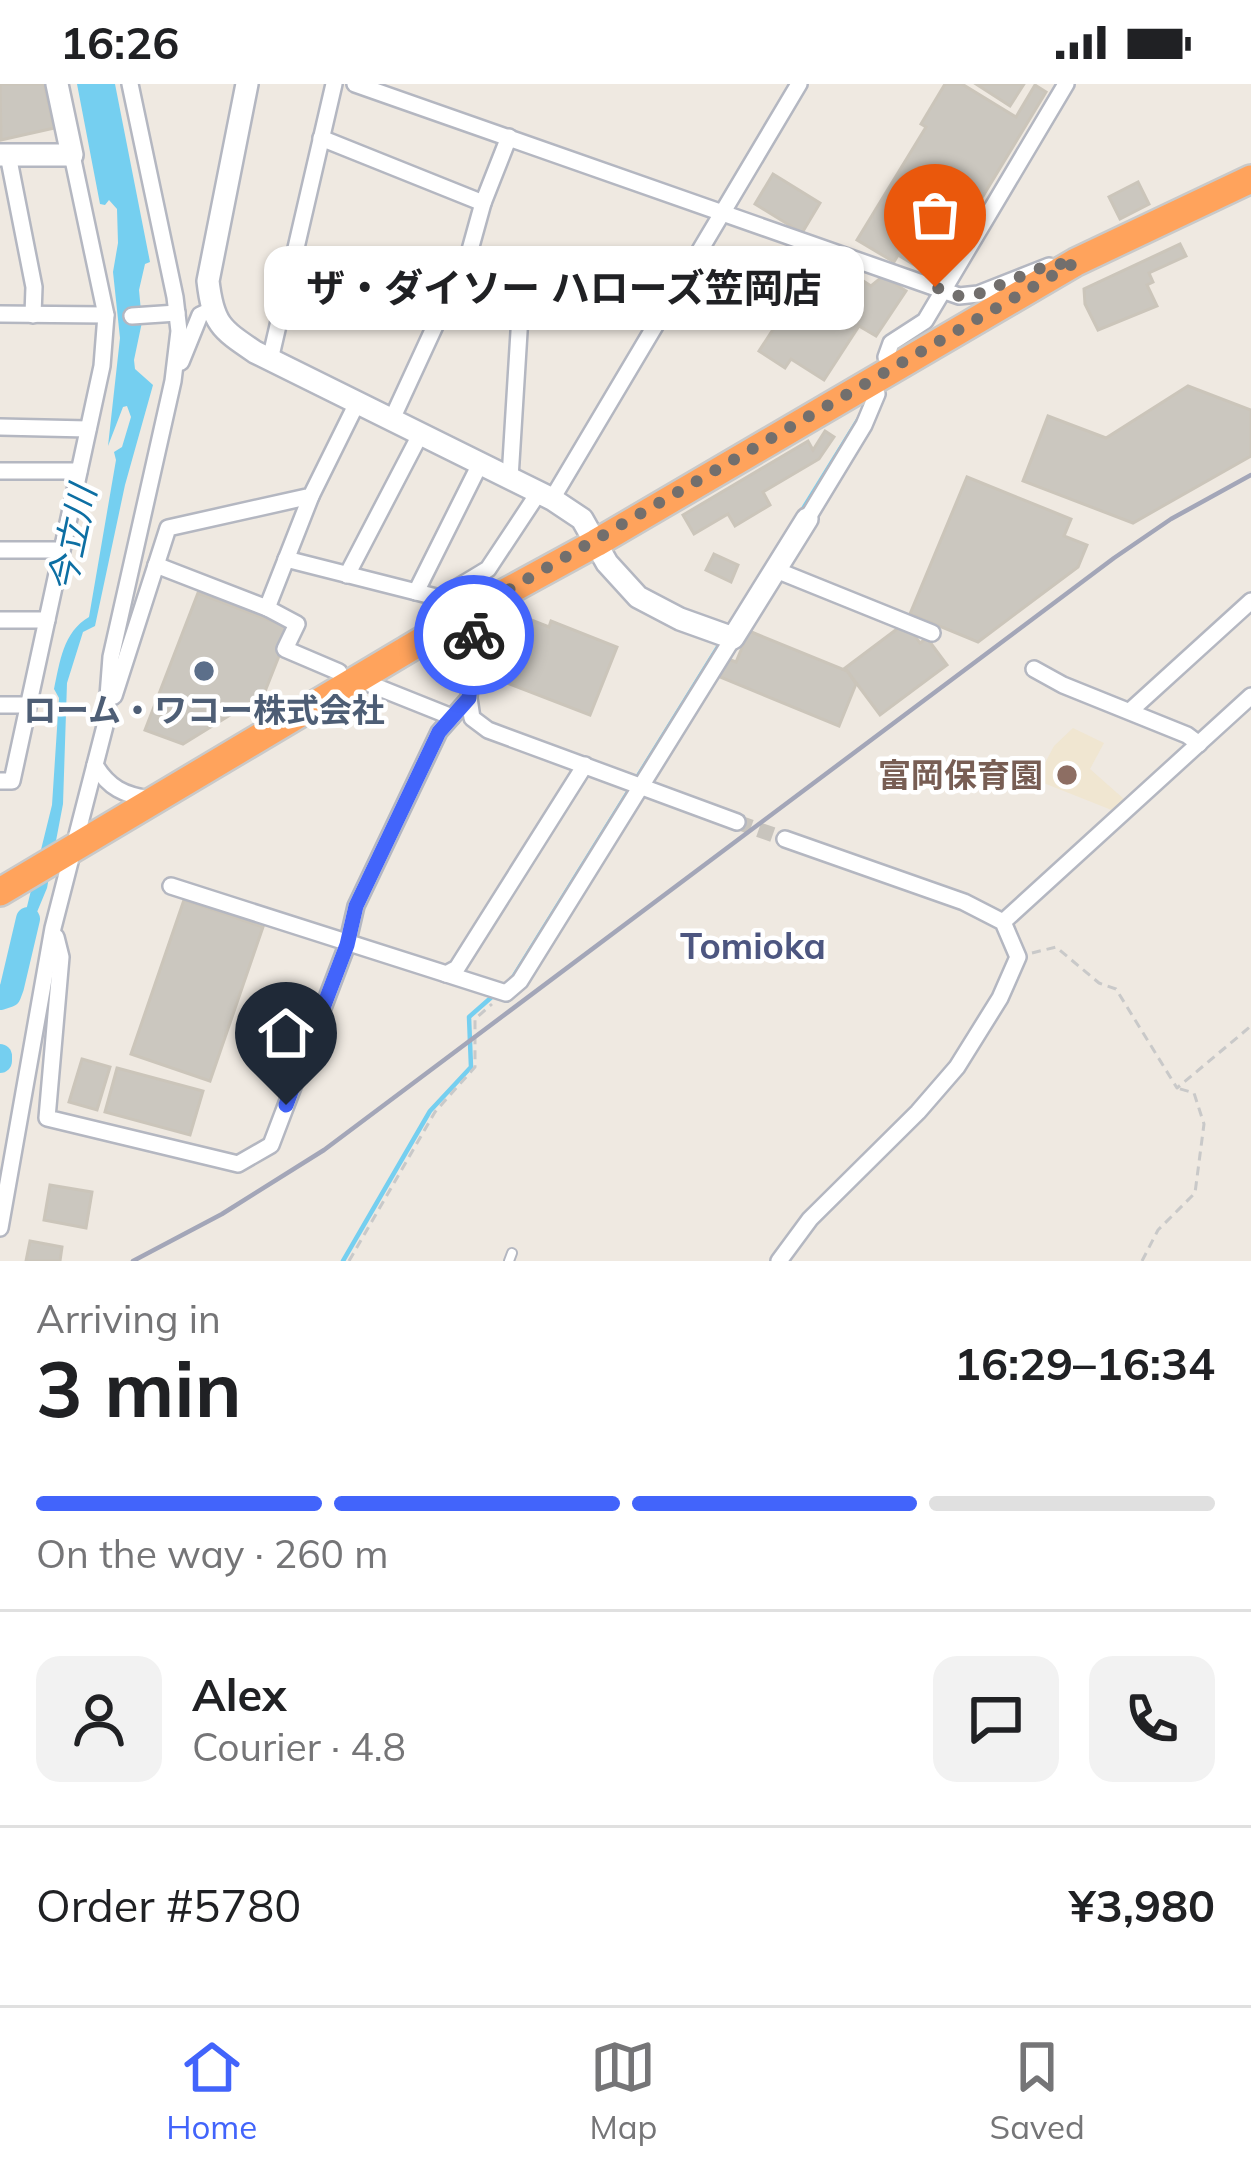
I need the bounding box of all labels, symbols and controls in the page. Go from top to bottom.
text: 16:26 [60,14,179,70]
pin [884,164,986,287]
icon: bag [902,182,968,248]
callout: ザ・ダイソー ハローズ笠岡店 [263,245,863,329]
text: ザ・ダイソー ハローズ笠岡店 [306,263,822,312]
water label: 今立川 [38,477,106,596]
courier [414,575,534,695]
icon: bike [441,602,507,668]
marker: ローム・ワコー株式会社 [191,658,217,684]
place label: ローム・ワコー株式会社 [23,689,385,730]
place label: 富岡保育園 [878,754,1043,795]
marker: 富岡保育園 [1054,762,1080,788]
district label: Tomioka [680,923,826,968]
pin [235,982,337,1105]
icon: home [253,1000,319,1066]
text: Arriving in [36,1294,221,1343]
text: 16:29–16:34 [954,1335,1215,1391]
text: 3 min [36,1339,242,1437]
text: On the way · 260 m [36,1529,388,1578]
button: person [36,1656,162,1782]
button: chat [933,1656,1059,1782]
button: phone [1089,1656,1215,1782]
text: Alex [192,1666,287,1722]
text: Courier · 4.8 [192,1722,406,1771]
text: Order #5780 [36,1877,301,1933]
text: ¥3,980 [1069,1877,1215,1933]
tab: Home [166,2034,257,2147]
tab: Map [589,2034,657,2147]
tab: Saved [990,2034,1085,2147]

